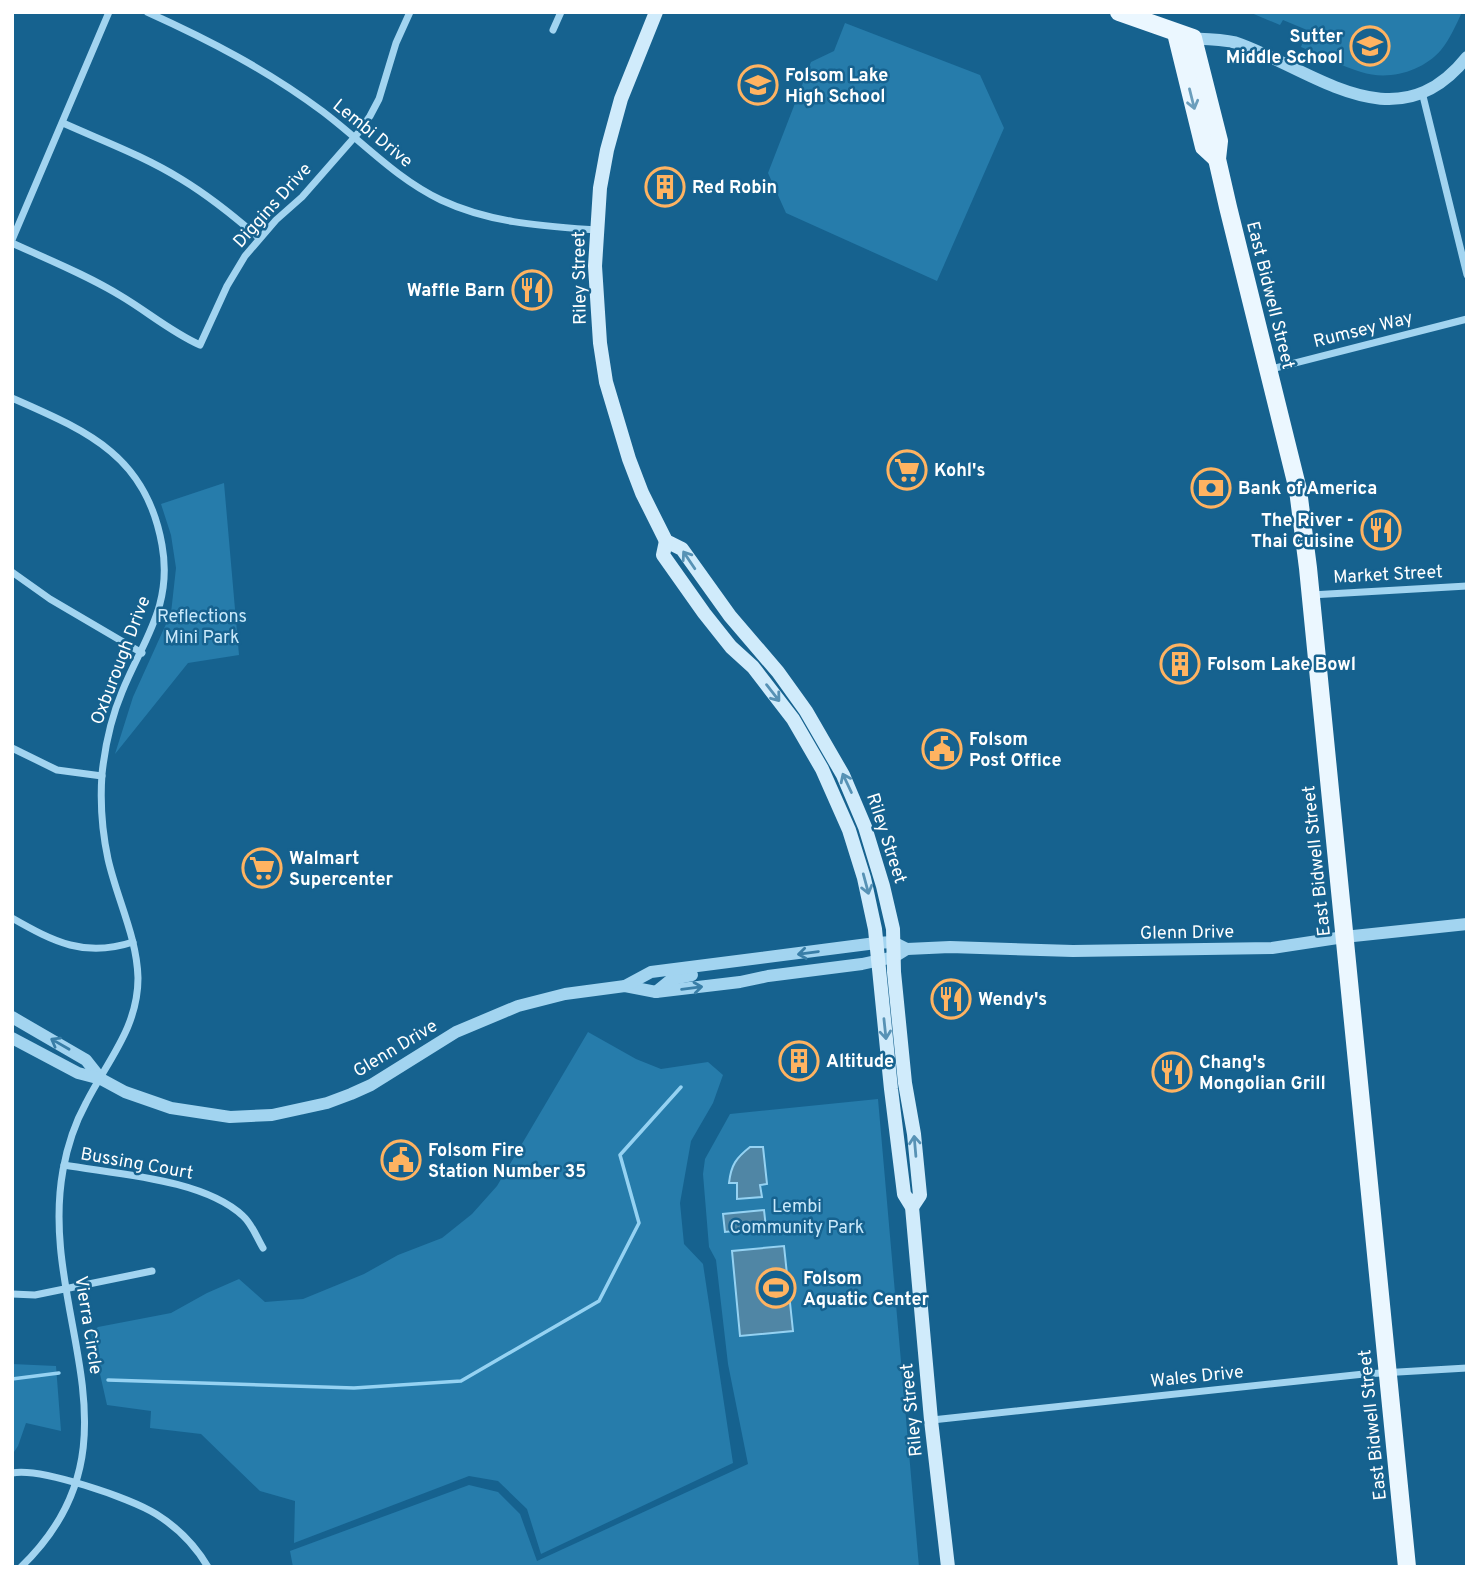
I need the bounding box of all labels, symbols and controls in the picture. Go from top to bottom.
school or university icon: Sutter Middle School [1349,25,1391,67]
place label: Sutter Middle School [1226,26,1343,70]
school or university icon: Folsom Lake High School [737,64,779,106]
place label: Folsom Lake High School [785,65,888,109]
one-way arrow [1186,87,1199,110]
street label: Lembi Drive [327,95,417,174]
street label: Diggins Drive [229,159,317,253]
building icon: Red Robin [644,166,686,208]
place label: Red Robin [692,177,777,200]
street label: East Bidwell Street [1240,219,1299,372]
street label: Riley Street [568,231,593,325]
restaurant icon: Waffle Barn [511,269,553,311]
place label: Waffle Barn [407,280,505,303]
street label: Rumsey Way [1311,307,1416,354]
supermarket icon: Kohl's [886,449,928,491]
place label: Kohl's [934,460,985,483]
bank icon: Bank of America [1190,467,1232,509]
place label: Bank of America [1238,478,1377,501]
restaurant icon: The River - Thai Cuisine [1360,509,1402,551]
place label: The River - Thai Cuisine [1251,510,1354,554]
one-way arrow [682,551,696,570]
street label: Market Street [1333,561,1443,590]
street label: Oxburough Drive [86,593,157,728]
park label: Reflections Mini Park [157,606,247,650]
building icon: Folsom Lake Bowl [1159,643,1201,685]
place label: Folsom Lake Bowl [1207,654,1356,677]
one-way arrow [766,683,781,702]
public building icon: Folsom Post Office [921,728,963,770]
place label: Folsom Post Office [969,729,1062,773]
one-way arrow [840,773,853,795]
street label: East Bidwell Street [1298,784,1337,937]
street label: Riley Street [860,790,911,887]
supermarket icon: Walmart Supercenter [241,847,283,889]
place label: Walmart Supercenter [289,848,394,892]
one-way arrow [860,872,873,895]
street label: Glenn Drive [1140,921,1234,946]
one-way arrow [797,946,820,959]
restaurant icon: Wendy's [930,978,972,1020]
one-way arrow [681,981,703,994]
place label: Wendy's [978,989,1047,1012]
street label: Glenn Drive [349,1015,442,1083]
one-way arrow [878,1017,891,1040]
one-way arrow [50,1037,70,1051]
building icon: Altitude [778,1040,820,1082]
place label: Altitude [826,1051,894,1074]
restaurant icon: Chang's Mongolian Grill [1151,1051,1193,1093]
place label: Chang's Mongolian Grill [1199,1052,1326,1096]
one-way arrow [908,1135,921,1158]
public building icon: Folsom Fire Station Number 35 [380,1139,422,1181]
place label: Folsom Fire Station Number 35 [428,1140,586,1184]
street label: Bussing Court [78,1143,195,1186]
park label: Lembi Community Park [730,1196,864,1240]
sports icon: Folsom Aquatic Center [755,1267,797,1309]
place label: Folsom Aquatic Center [803,1268,930,1312]
street label: Vierra Circle [68,1274,107,1376]
street label: East Bidwell Street [1354,1348,1393,1501]
street label: Wales Drive [1149,1361,1245,1394]
street label: Riley Street [896,1362,929,1458]

